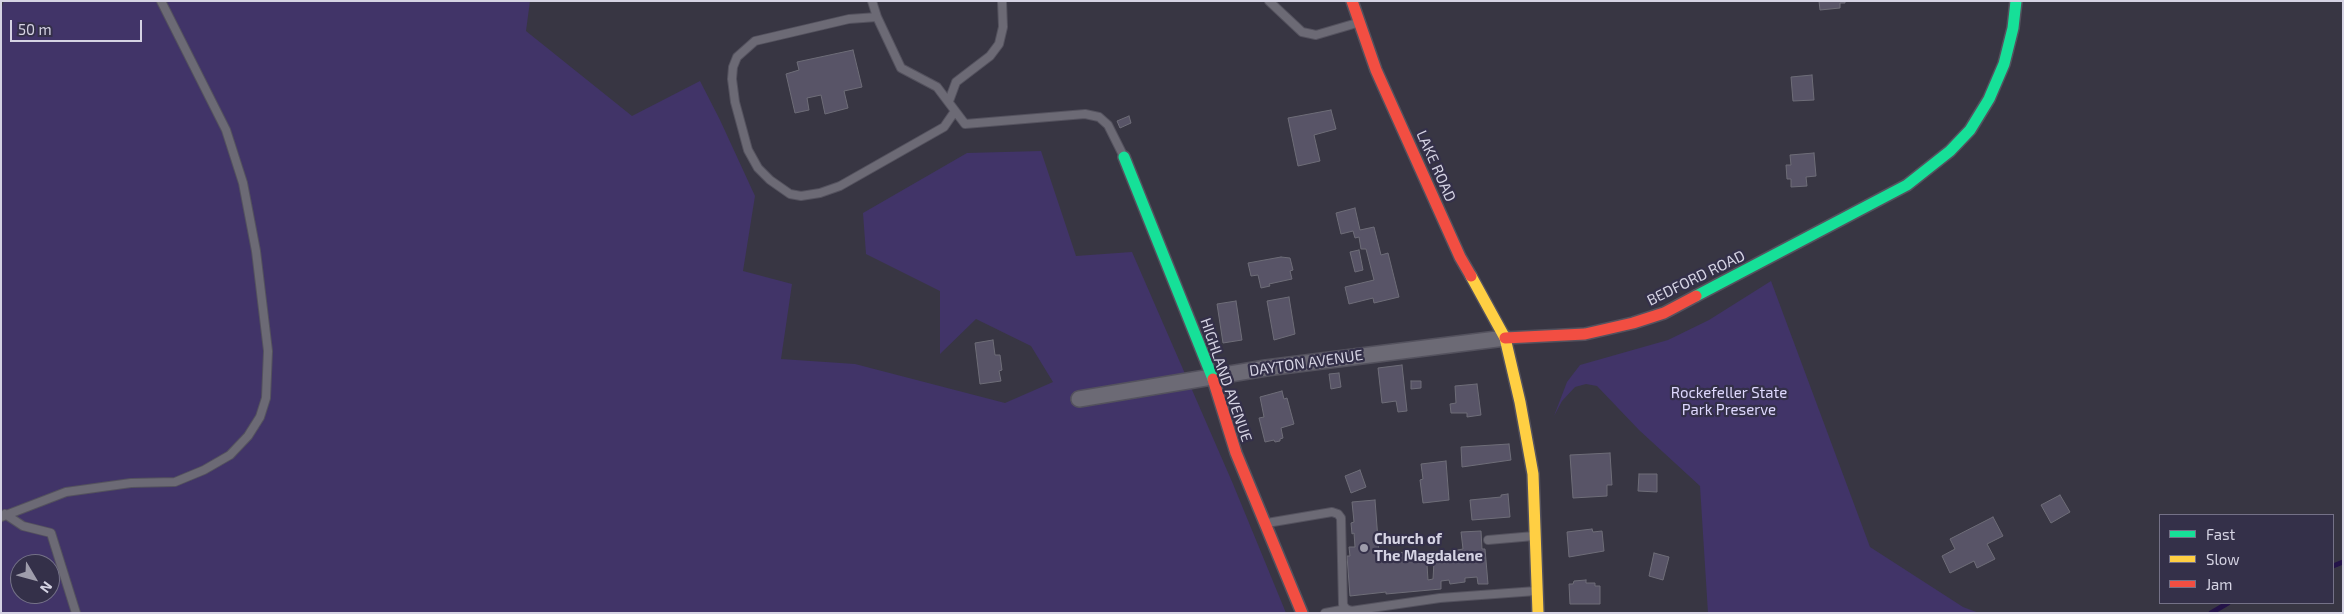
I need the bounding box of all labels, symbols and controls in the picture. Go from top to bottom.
scale bar [12,10,145,42]
text: 50 m [18,20,52,38]
street label: LAKE ROAD [1412,128,1460,204]
street label: BEDFORD ROAD [1644,247,1748,309]
street label: HIGHLAND AVENUE [1196,316,1256,444]
street label: DAYTON AVENUE [1248,346,1364,380]
park label: Rockefeller State Park Preserve [1671,384,1787,419]
legend [2159,514,2334,604]
text: Fast [2206,525,2235,543]
place label: Church of The Magdalene [1374,530,1483,565]
marker: Church of The Magdalene [1358,542,1370,554]
text: Slow [2206,550,2240,568]
north arrow [10,554,60,604]
text: Jam [2206,575,2232,593]
text: N [37,579,56,597]

